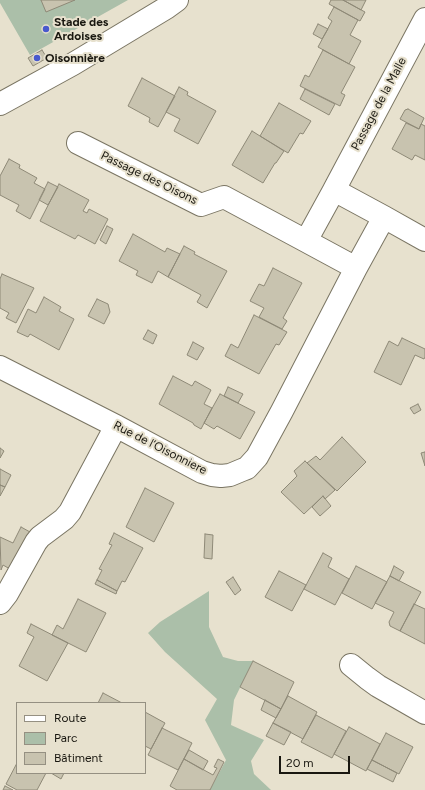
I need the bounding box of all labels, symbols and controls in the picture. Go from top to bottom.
place label: Stade des Ardoises [54,15,108,43]
marker: Stade des Ardoises [41,24,51,34]
place label: Oisonnière [45,51,105,65]
marker: Oisonnière [32,53,42,63]
street label: Passage de la Malle [348,55,410,153]
street label: Passage des Oisons [98,148,200,208]
street label: Rue de l’Oisonniere [111,418,209,478]
legend [16,702,146,774]
text: Route [54,711,86,725]
text: Parc [54,731,78,745]
scale bar [281,748,352,774]
text: Bâtiment [54,751,103,765]
text: 20 m [286,756,314,770]

